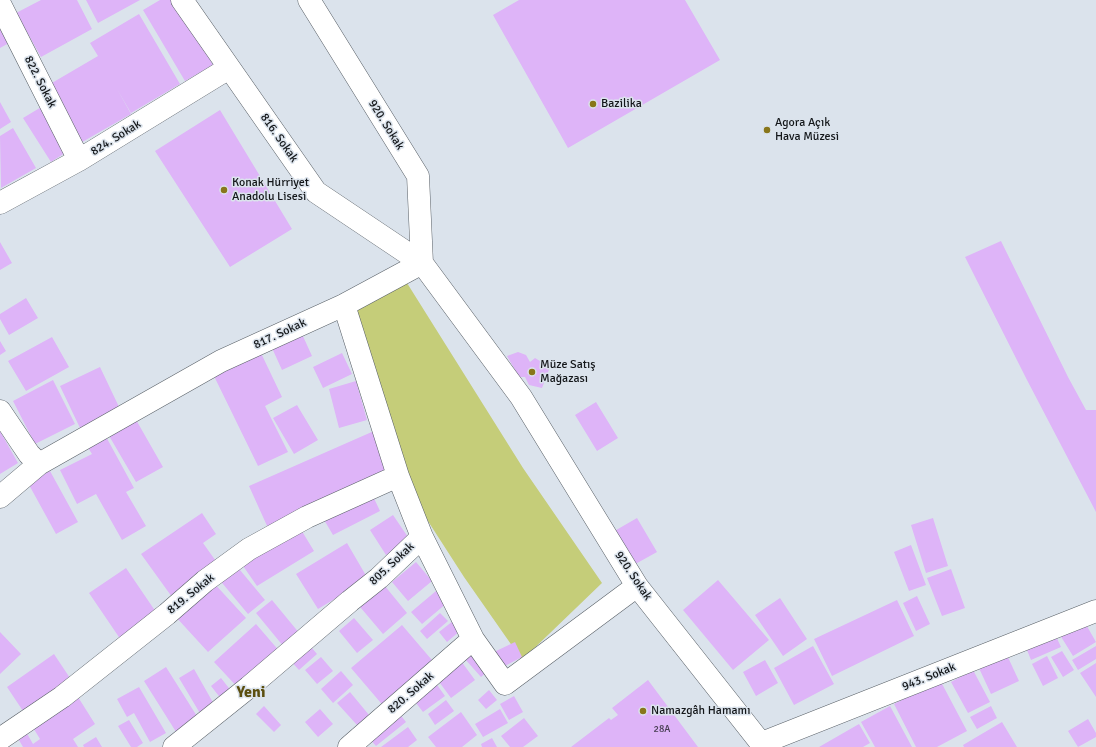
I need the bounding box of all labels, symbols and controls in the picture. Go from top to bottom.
street label: 822. Sokak [21,54,59,110]
street label: 920. Sokak [365,97,407,153]
place label: Bazilika [601,97,642,111]
marker: Bazilika [588,99,598,109]
street label: 816. Sokak [257,111,301,165]
place label: Agora Açık Hava Müzesi [775,116,839,144]
street label: 824. Sokak [88,117,144,159]
marker: Agora Açık Hava Müzesi [762,125,772,135]
place label: Konak Hürriyet Anadolu Lisesi [232,176,309,204]
marker: Konak Hürriyet Anadolu Lisesi [219,185,229,195]
street label: 817. Sokak [251,316,309,352]
place label: Müze Satış Mağazası [540,358,596,386]
marker: Müze Satış Mağazası [527,367,537,377]
street label: 805. Sokak [367,540,417,588]
street label: 920. Sokak [611,549,655,603]
street label: 819. Sokak [165,571,217,617]
street label: 943. Sokak [900,660,958,694]
street label: 820. Sokak [385,669,437,717]
district label: Yeni [236,683,266,703]
place label: Namazgâh Hamamı [651,704,750,718]
marker: Namazgâh Hamamı [638,706,648,716]
house number: 28A [654,723,670,735]

